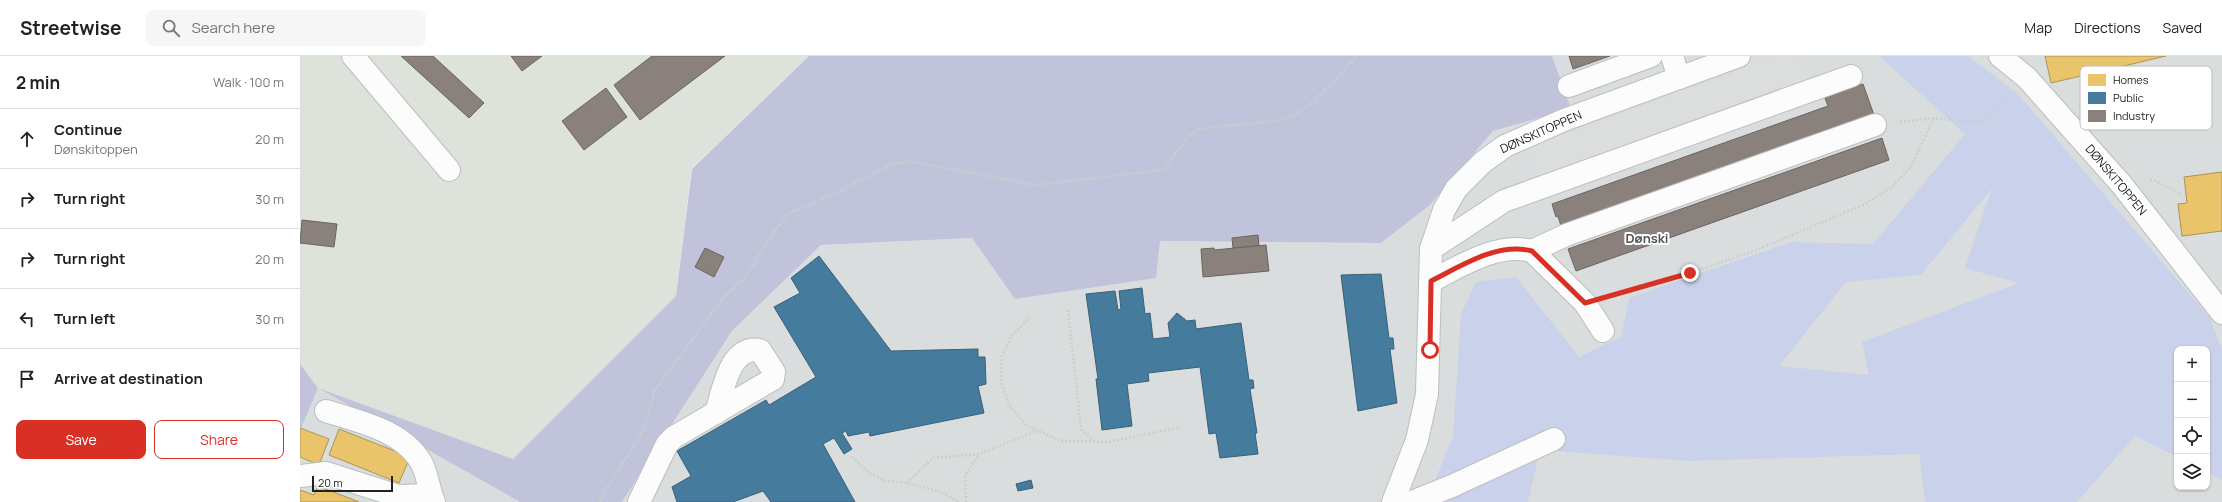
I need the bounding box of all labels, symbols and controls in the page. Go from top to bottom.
search box [146,10,426,46]
text: Streetwise [20,15,122,41]
icon: search [160,17,182,39]
text: Search here [192,17,275,38]
text: Map [2024,18,2052,37]
text: Directions [2074,18,2141,37]
text: Saved [2163,18,2202,37]
legend [2080,66,2212,130]
text: 2 min [16,71,60,94]
text: Homes [2113,72,2149,87]
text: Walk · 100 m [213,73,284,91]
text: Public [2113,90,2144,105]
street label: DØNSKITOPPEN [1497,106,1584,157]
text: Industry [2113,108,2155,123]
text: Continue [54,119,122,140]
icon: ahead [16,128,38,150]
text: 20 m [255,130,284,148]
text: Dønskitoppen [54,140,138,158]
street label: DØNSKITOPPEN [2082,141,2151,219]
icon: right [16,188,38,210]
text: Turn right [54,188,125,209]
text: 30 m [255,190,284,208]
district label: Dønski [1626,229,1668,247]
icon: right [16,248,38,270]
text: Turn right [54,248,125,269]
text: 20 m [255,250,284,268]
route end [1681,264,1699,282]
icon: left [16,308,38,330]
text: Turn left [54,308,116,329]
text: 30 m [255,310,284,328]
route start [1421,341,1439,359]
map controls [2174,346,2210,490]
button: + [2174,346,2210,382]
icon: arrive [16,368,38,390]
text: Arrive at destination [54,368,203,389]
button: − [2174,382,2210,418]
button: locate [2174,418,2210,454]
button: Save [16,420,146,459]
button: Share [154,420,284,459]
button: layers [2174,454,2210,490]
scale bar [312,474,393,493]
text: 20 m [318,475,343,490]

